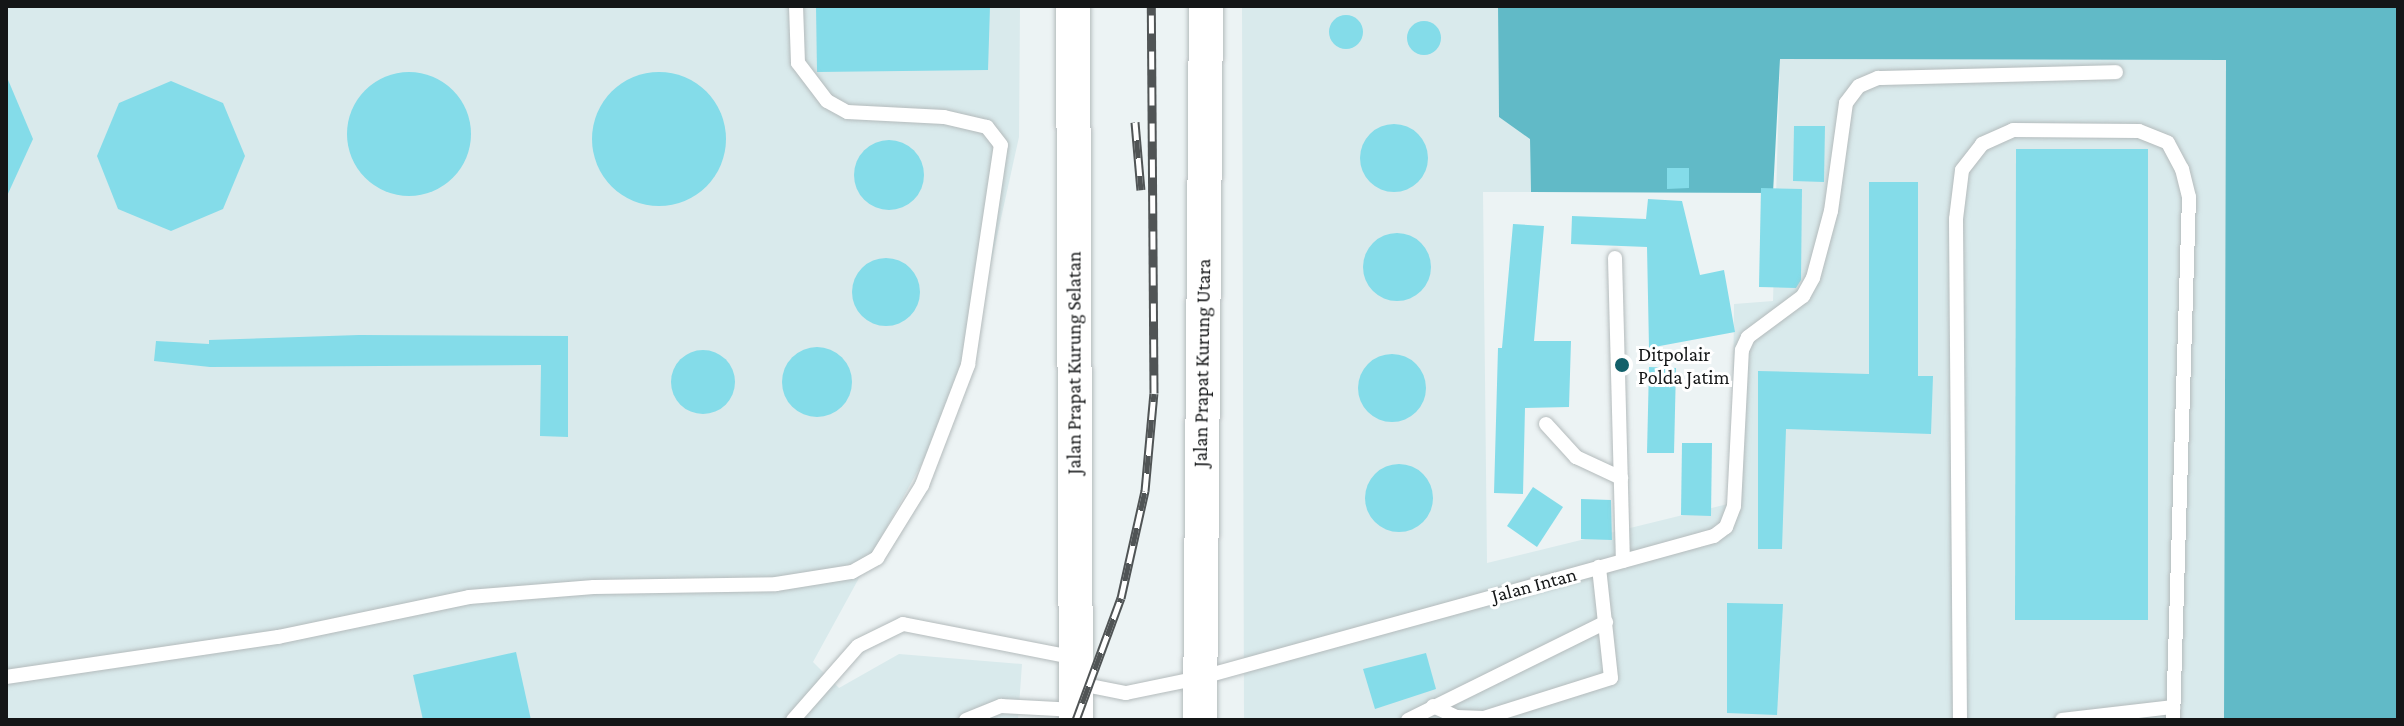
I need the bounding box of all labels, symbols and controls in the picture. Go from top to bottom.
street label: Jalan Prapat Kurung Selatan [1062,251,1086,475]
street label: Jalan Prapat Kurung Utara [1188,259,1216,467]
place label: Ditpolair Polda Jatim [1638,342,1729,389]
marker: Ditpolair Polda Jatim [1613,356,1631,374]
street label: Jalan Intan [1489,562,1579,608]

